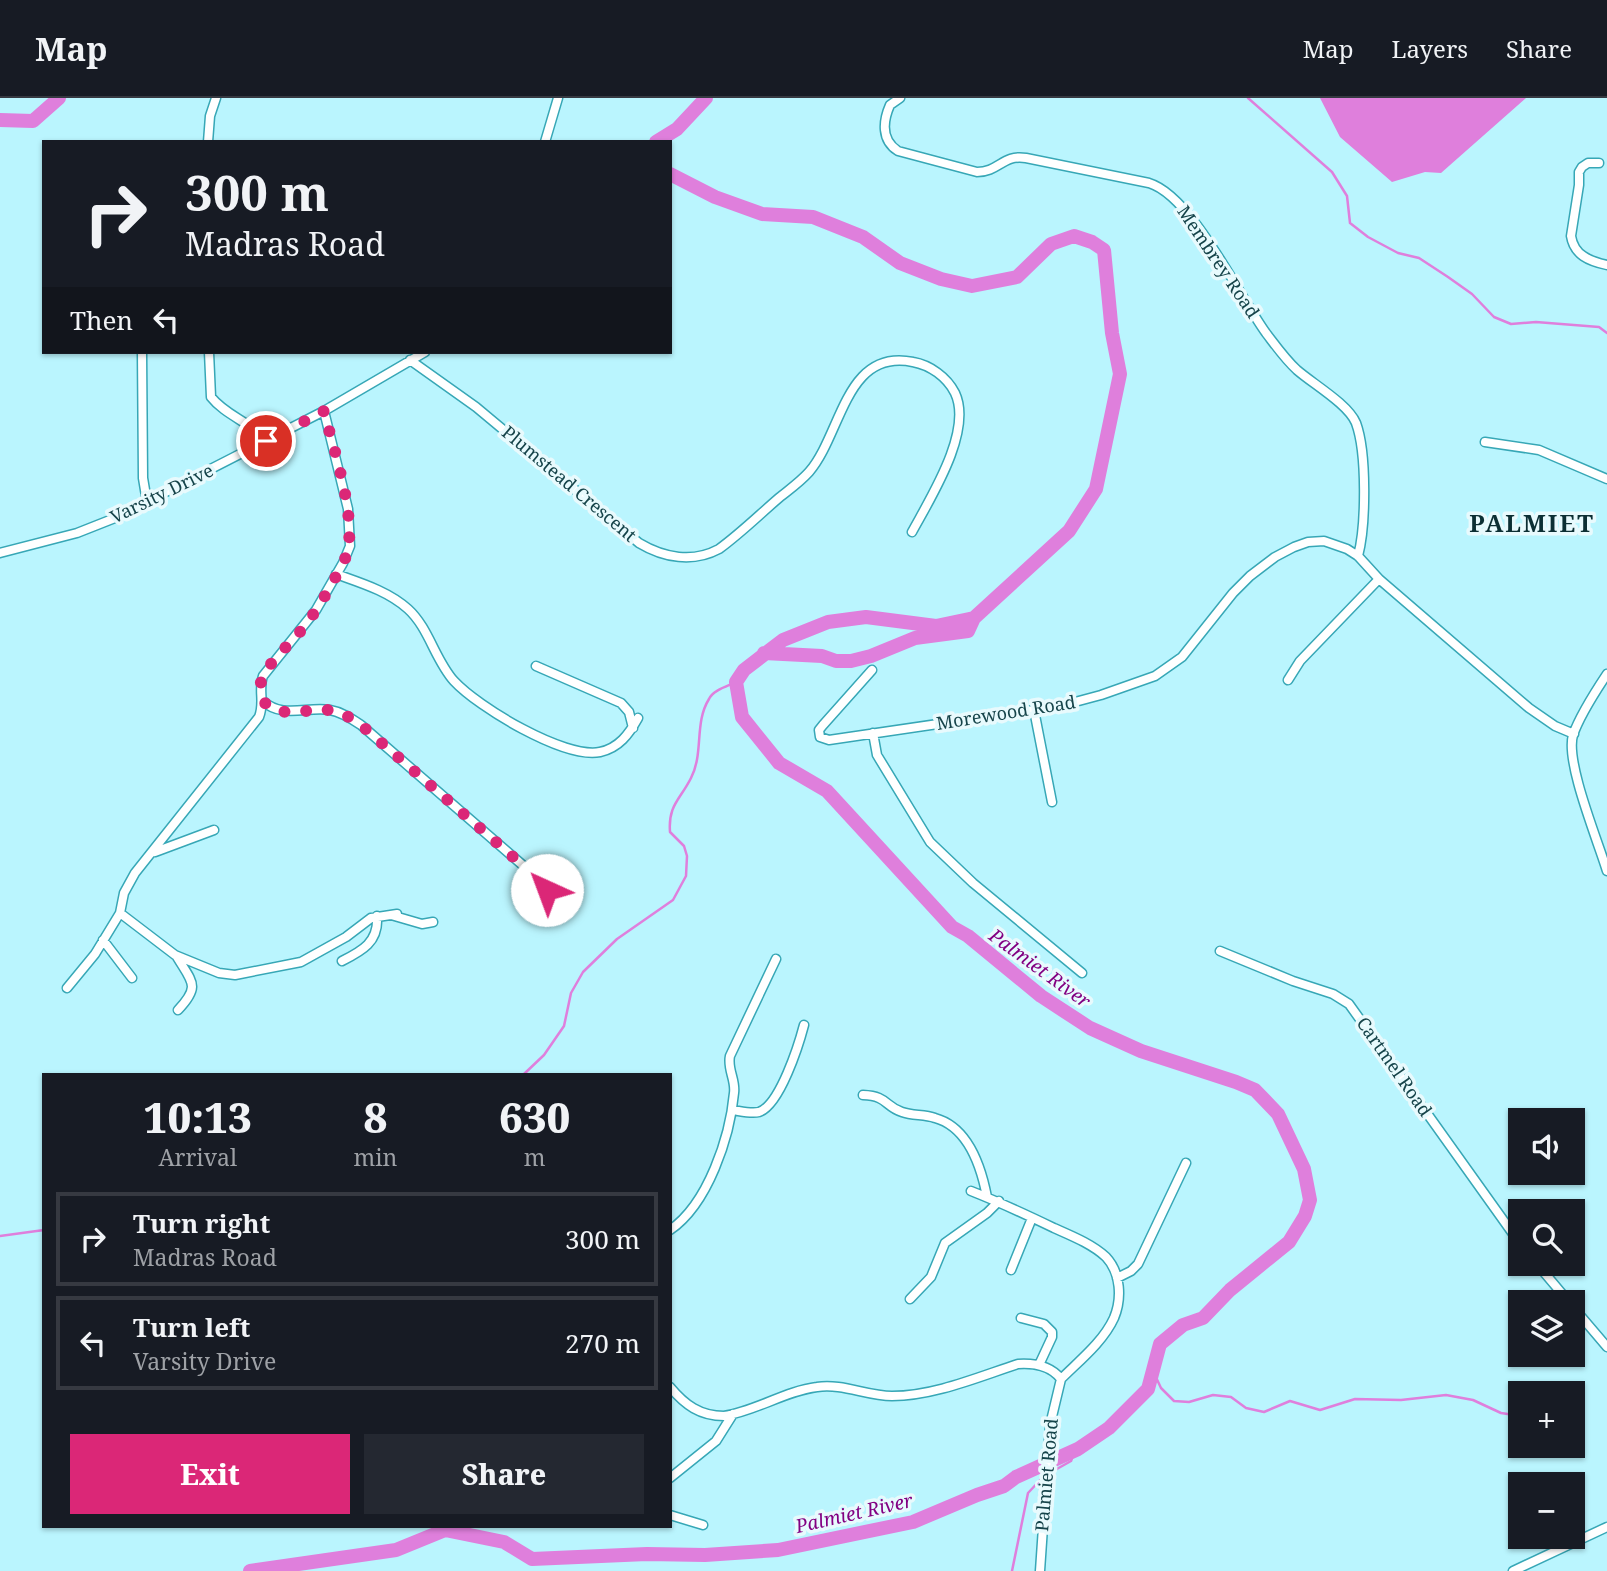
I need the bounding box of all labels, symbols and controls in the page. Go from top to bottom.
text: Map [35,26,108,71]
text: Map [1303,32,1354,65]
text: Layers [1392,32,1468,65]
text: Share [1506,32,1572,65]
text: 300 m [185,159,329,225]
icon: right [70,168,161,259]
street label: Membrey Road [1172,200,1265,322]
text: Madras Road [185,222,385,265]
icon: left [147,301,185,339]
text: Then [70,302,133,338]
pin [236,411,296,471]
street label: Plumstead Crescent [497,420,642,547]
icon: arrive [247,422,285,460]
street label: Varsity Drive [106,458,217,528]
district label: PALMIET [1469,506,1595,539]
street label: Morewood Road [934,689,1077,735]
position arrow [510,853,584,927]
water label: Palmiet River [983,922,1096,1014]
street label: Cartmel Road [1352,1012,1438,1121]
text: 10:13 [144,1088,252,1145]
text: 8 [364,1088,387,1145]
text: 630 [499,1088,570,1145]
map controls [1508,1108,1585,1549]
button: sound [1508,1108,1585,1185]
text: Arrival [158,1141,237,1173]
text: min [353,1141,397,1173]
text: m [524,1141,546,1173]
button: search [1508,1199,1585,1276]
text: Turn right [133,1205,270,1241]
icon: right [74,1220,112,1258]
text: 300 m [565,1221,640,1257]
text: Madras Road [133,1241,277,1273]
button: layers [1508,1290,1585,1367]
text: Turn left [133,1309,250,1345]
icon: left [74,1324,112,1362]
text: 270 m [565,1325,640,1361]
text: Varsity Drive [133,1345,276,1377]
button: + [1508,1381,1585,1458]
street label: Palmiet Road [1029,1417,1063,1532]
button: Exit [70,1434,350,1514]
button: Share [364,1434,644,1514]
button: − [1508,1472,1585,1549]
water label: Palmiet River [792,1487,915,1539]

